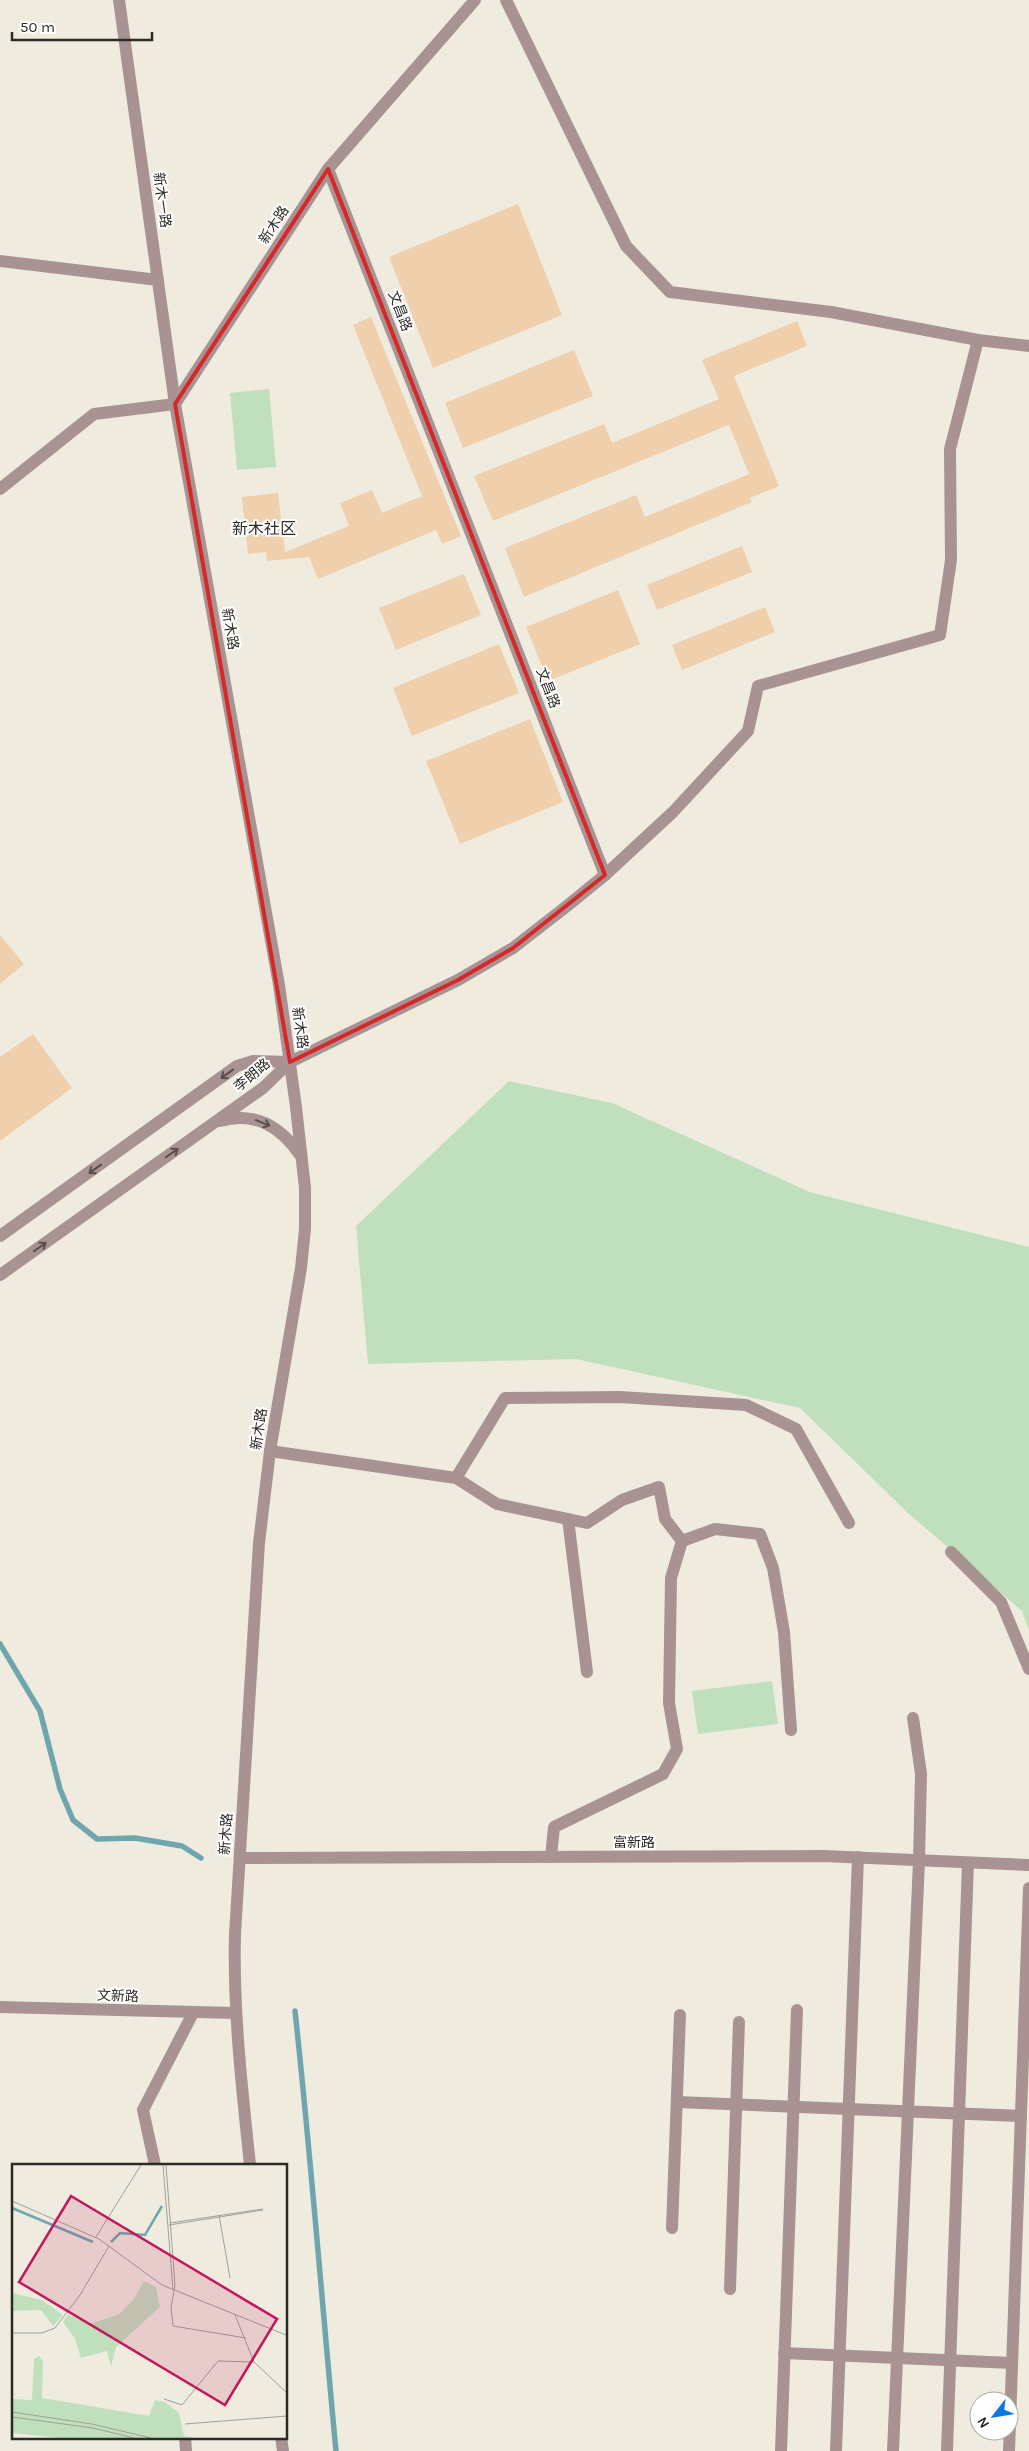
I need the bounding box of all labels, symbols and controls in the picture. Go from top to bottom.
scale bar [12,10,152,42]
text: 50 m [20,18,55,36]
street label: 新木一路 [150,171,174,229]
street label: 新木路 [255,203,293,247]
street label: 文昌路 [385,288,415,334]
district label: 新木社区 [232,519,296,538]
street label: 新木路 [218,607,242,651]
street label: 文昌路 [533,665,563,711]
street label: 新木路 [289,1006,311,1050]
street label: 李朗路 [230,1055,274,1095]
one-way arrow [220,1069,234,1079]
one-way arrow [255,1118,270,1128]
one-way arrow [165,1148,179,1158]
one-way arrow [88,1164,102,1174]
one-way arrow [33,1242,47,1252]
street label: 新木路 [247,1407,271,1451]
street label: 新木路 [216,1812,236,1856]
street label: 富新路 [613,1834,655,1851]
street label: 文新路 [97,1987,139,2005]
inset map [12,2164,288,2438]
north arrow [969,2391,1019,2441]
text: N [973,2414,993,2431]

